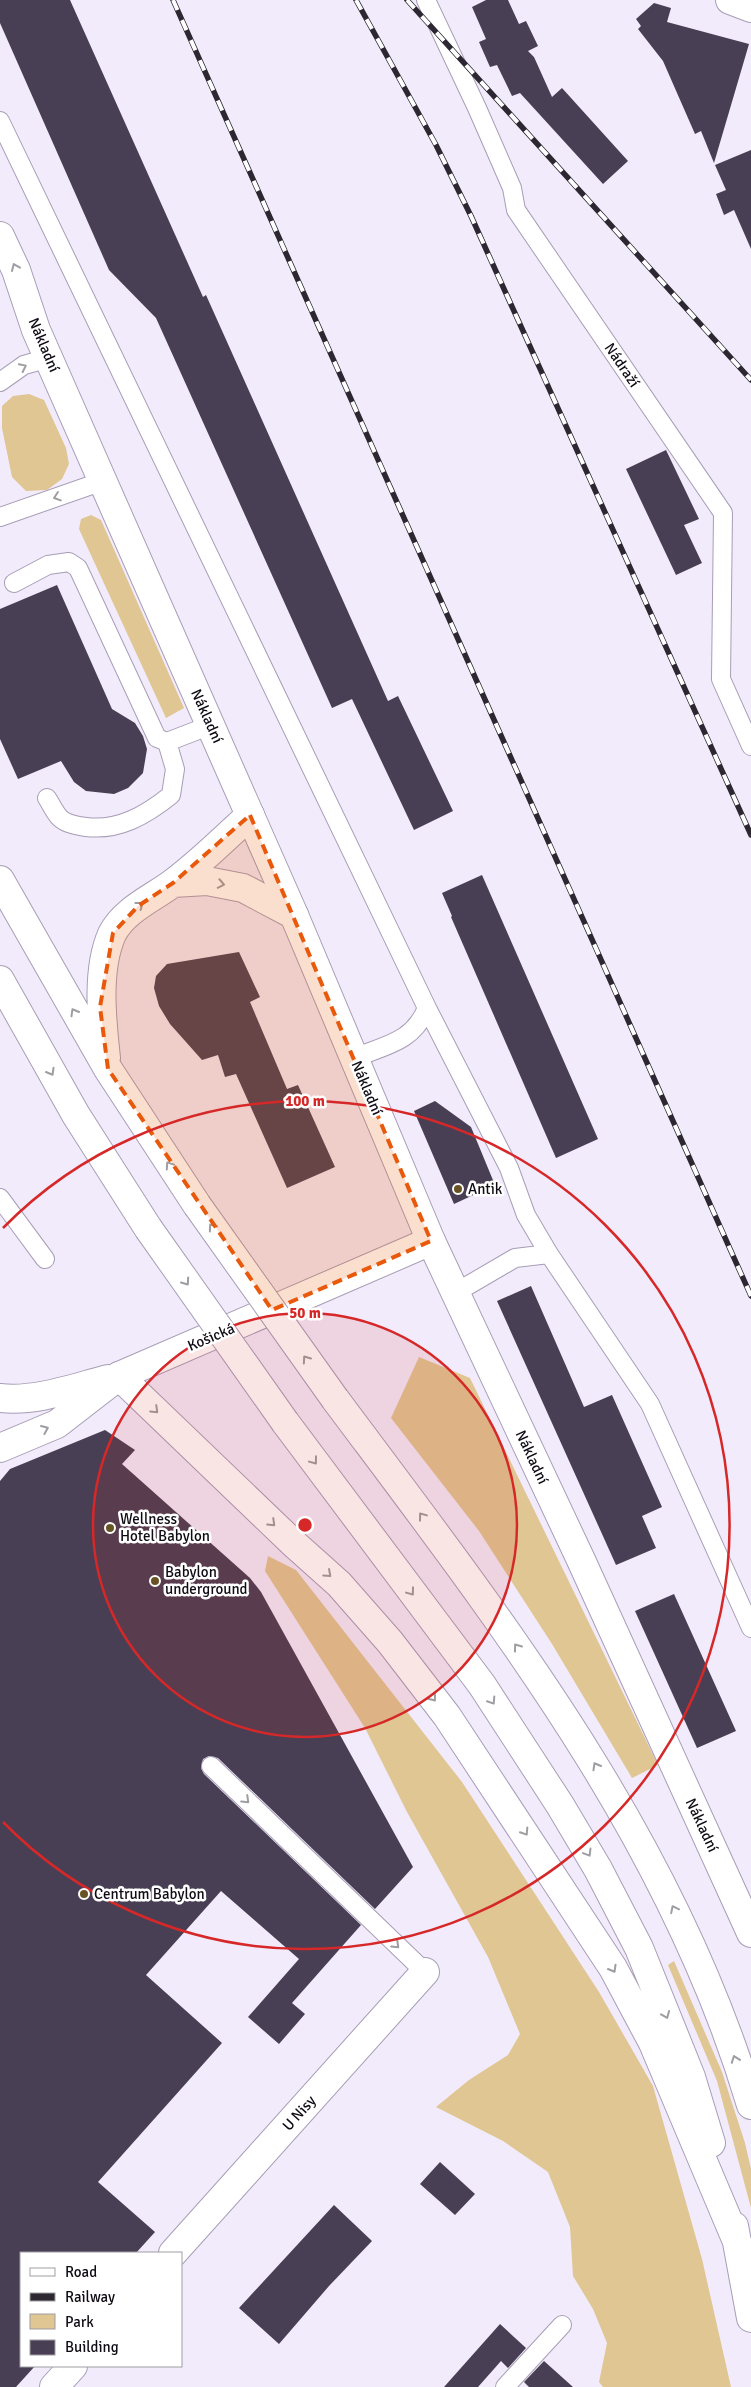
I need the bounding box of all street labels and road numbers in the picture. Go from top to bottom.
street label: Nákladní [25,315,63,375]
street label: Nádraží [601,339,643,391]
street label: Nákladní [187,686,227,746]
street label: Nákladní [348,1058,386,1118]
street label: Košická [185,1319,237,1355]
street label: Nákladní [512,1427,552,1487]
street label: Nákladní [682,1795,722,1855]
street label: U Nisy [279,2092,319,2134]

